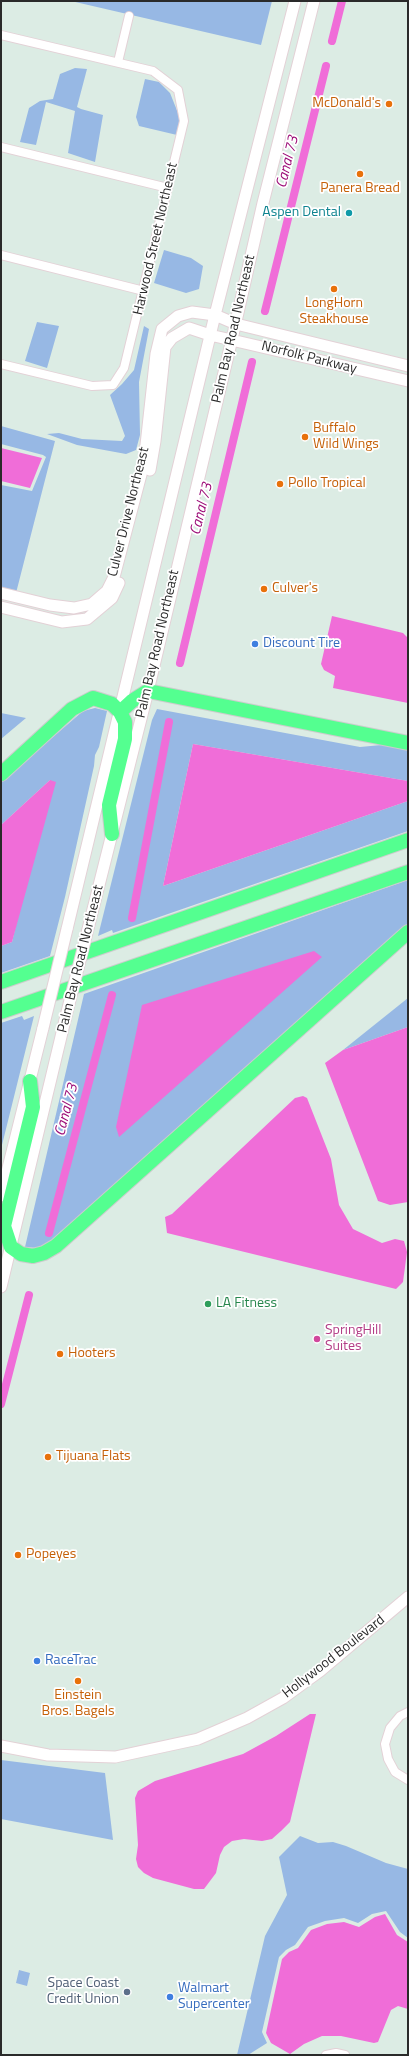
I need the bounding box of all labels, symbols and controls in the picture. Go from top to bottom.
place label: McDonald's [312,96,381,112]
marker: McDonald's [384,99,394,109]
water label: Canal 73 [273,134,303,190]
street label: Harwood Street Northeast [130,161,182,317]
marker: Panera Bread [355,169,365,179]
place label: Panera Bread [320,181,400,197]
place label: Aspen Dental [262,205,341,221]
marker: Aspen Dental [344,208,354,218]
street label: Palm Bay Road Northeast [209,253,259,405]
marker: LongHorn Steakhouse [329,284,339,294]
place label: LongHorn Steakhouse [299,296,369,328]
street label: Norfolk Parkway [260,338,358,378]
place label: Buffalo Wild Wings [313,421,379,454]
marker: Buffalo Wild Wings [300,432,310,442]
street label: Culver Drive Northeast [105,445,153,579]
place label: Pollo Tropical [288,476,366,492]
marker: Pollo Tropical [275,479,285,489]
water label: Canal 73 [187,481,217,537]
street label: Palm Bay Road Northeast [133,568,183,720]
place label: Culver's [272,581,318,597]
marker: Culver's [259,584,269,594]
place label: Discount Tire [263,636,340,652]
marker: Discount Tire [250,639,260,649]
street label: Palm Bay Road Northeast [55,883,107,1035]
water label: Canal 73 [51,1082,83,1138]
place label: LA Fitness [216,1296,277,1312]
marker: LA Fitness [203,1299,213,1309]
place label: SpringHill Suites [325,1323,382,1356]
marker: SpringHill Suites [312,1334,322,1344]
place label: Hooters [68,1346,115,1362]
marker: Hooters [55,1349,65,1359]
place label: Tijuana Flats [56,1449,131,1465]
marker: Tijuana Flats [43,1452,53,1462]
place label: Popeyes [26,1547,76,1563]
marker: Popeyes [13,1550,23,1560]
street label: Hollywood Boulevard [279,1612,389,1702]
place label: RaceTrac [45,1653,97,1669]
marker: RaceTrac [32,1656,42,1666]
marker: Einstein Bros. Bagels [73,1676,83,1686]
place label: Einstein Bros. Bagels [42,1688,114,1720]
place label: Space Coast Credit Union [47,1976,119,2008]
place label: Walmart Supercenter [178,1981,250,2014]
marker: Space Coast Credit Union [122,1987,132,1997]
marker: Walmart Supercenter [165,1992,175,2002]

